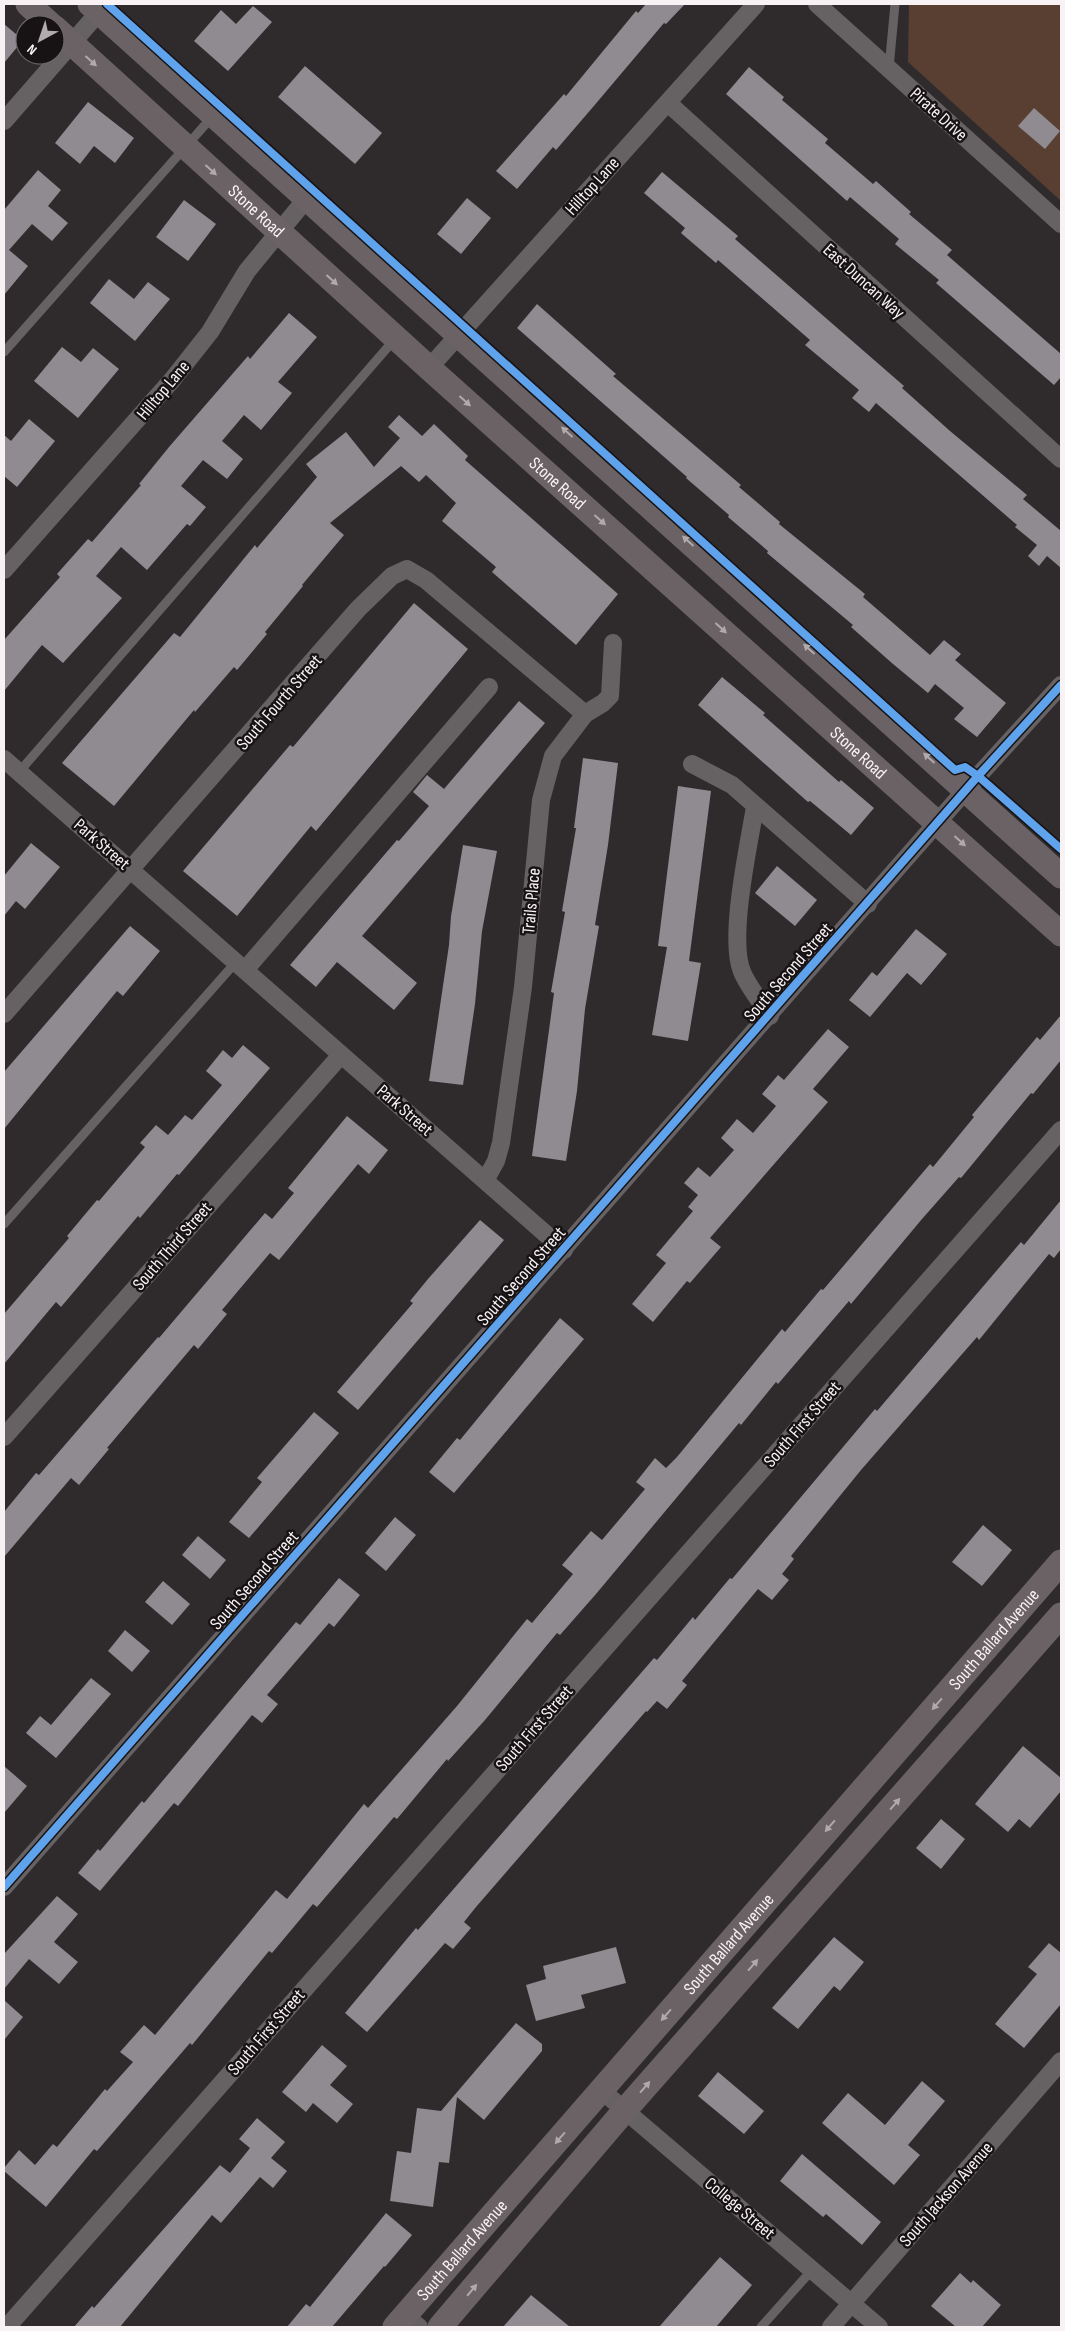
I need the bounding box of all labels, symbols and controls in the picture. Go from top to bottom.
north arrow [15,15,65,65]
text: N [24,41,40,58]
one-way arrow [85,55,97,67]
street label: Pirate Drive [906,83,972,145]
street label: Hilltop Lane [561,153,624,220]
one-way arrow [205,164,217,176]
street label: Stone Road [224,181,288,242]
street label: East Duncan Way [819,239,909,323]
one-way arrow [325,274,338,285]
street label: Hilltop Lane [133,356,194,424]
one-way arrow [459,395,472,406]
one-way arrow [561,426,573,438]
street label: Stone Road [525,453,590,514]
one-way arrow [593,514,605,526]
one-way arrow [681,535,694,546]
one-way arrow [714,623,727,634]
one-way arrow [803,643,815,655]
street label: South Fourth Street [232,650,327,754]
street label: Stone Road [826,722,891,784]
one-way arrow [924,752,936,764]
street label: Park Street [69,814,134,875]
one-way arrow [953,836,966,847]
street label: Trails Place [518,867,545,935]
street label: South Second Street [740,918,837,1026]
street label: Park Street [372,1080,437,1141]
street label: South Third Street [128,1197,217,1295]
street label: South Second Street [473,1222,570,1330]
street label: South First Street [759,1377,846,1472]
street label: South Second Street [206,1526,303,1634]
street label: South Ballard Avenue [945,1585,1044,1694]
street label: South First Street [491,1681,578,1776]
one-way arrow [931,1697,943,1709]
one-way arrow [889,1798,901,1810]
one-way arrow [824,1819,836,1831]
street label: South Ballard Avenue [679,1889,779,1999]
one-way arrow [747,1959,759,1971]
street label: South First Street [223,1985,310,2080]
one-way arrow [660,2008,672,2020]
one-way arrow [640,2080,651,2093]
one-way arrow [554,2131,565,2144]
street label: South Jackson Avenue [895,2138,998,2251]
street label: College Street [700,2173,779,2244]
street label: South Ballard Avenue [413,2196,512,2305]
one-way arrow [466,2284,477,2297]

